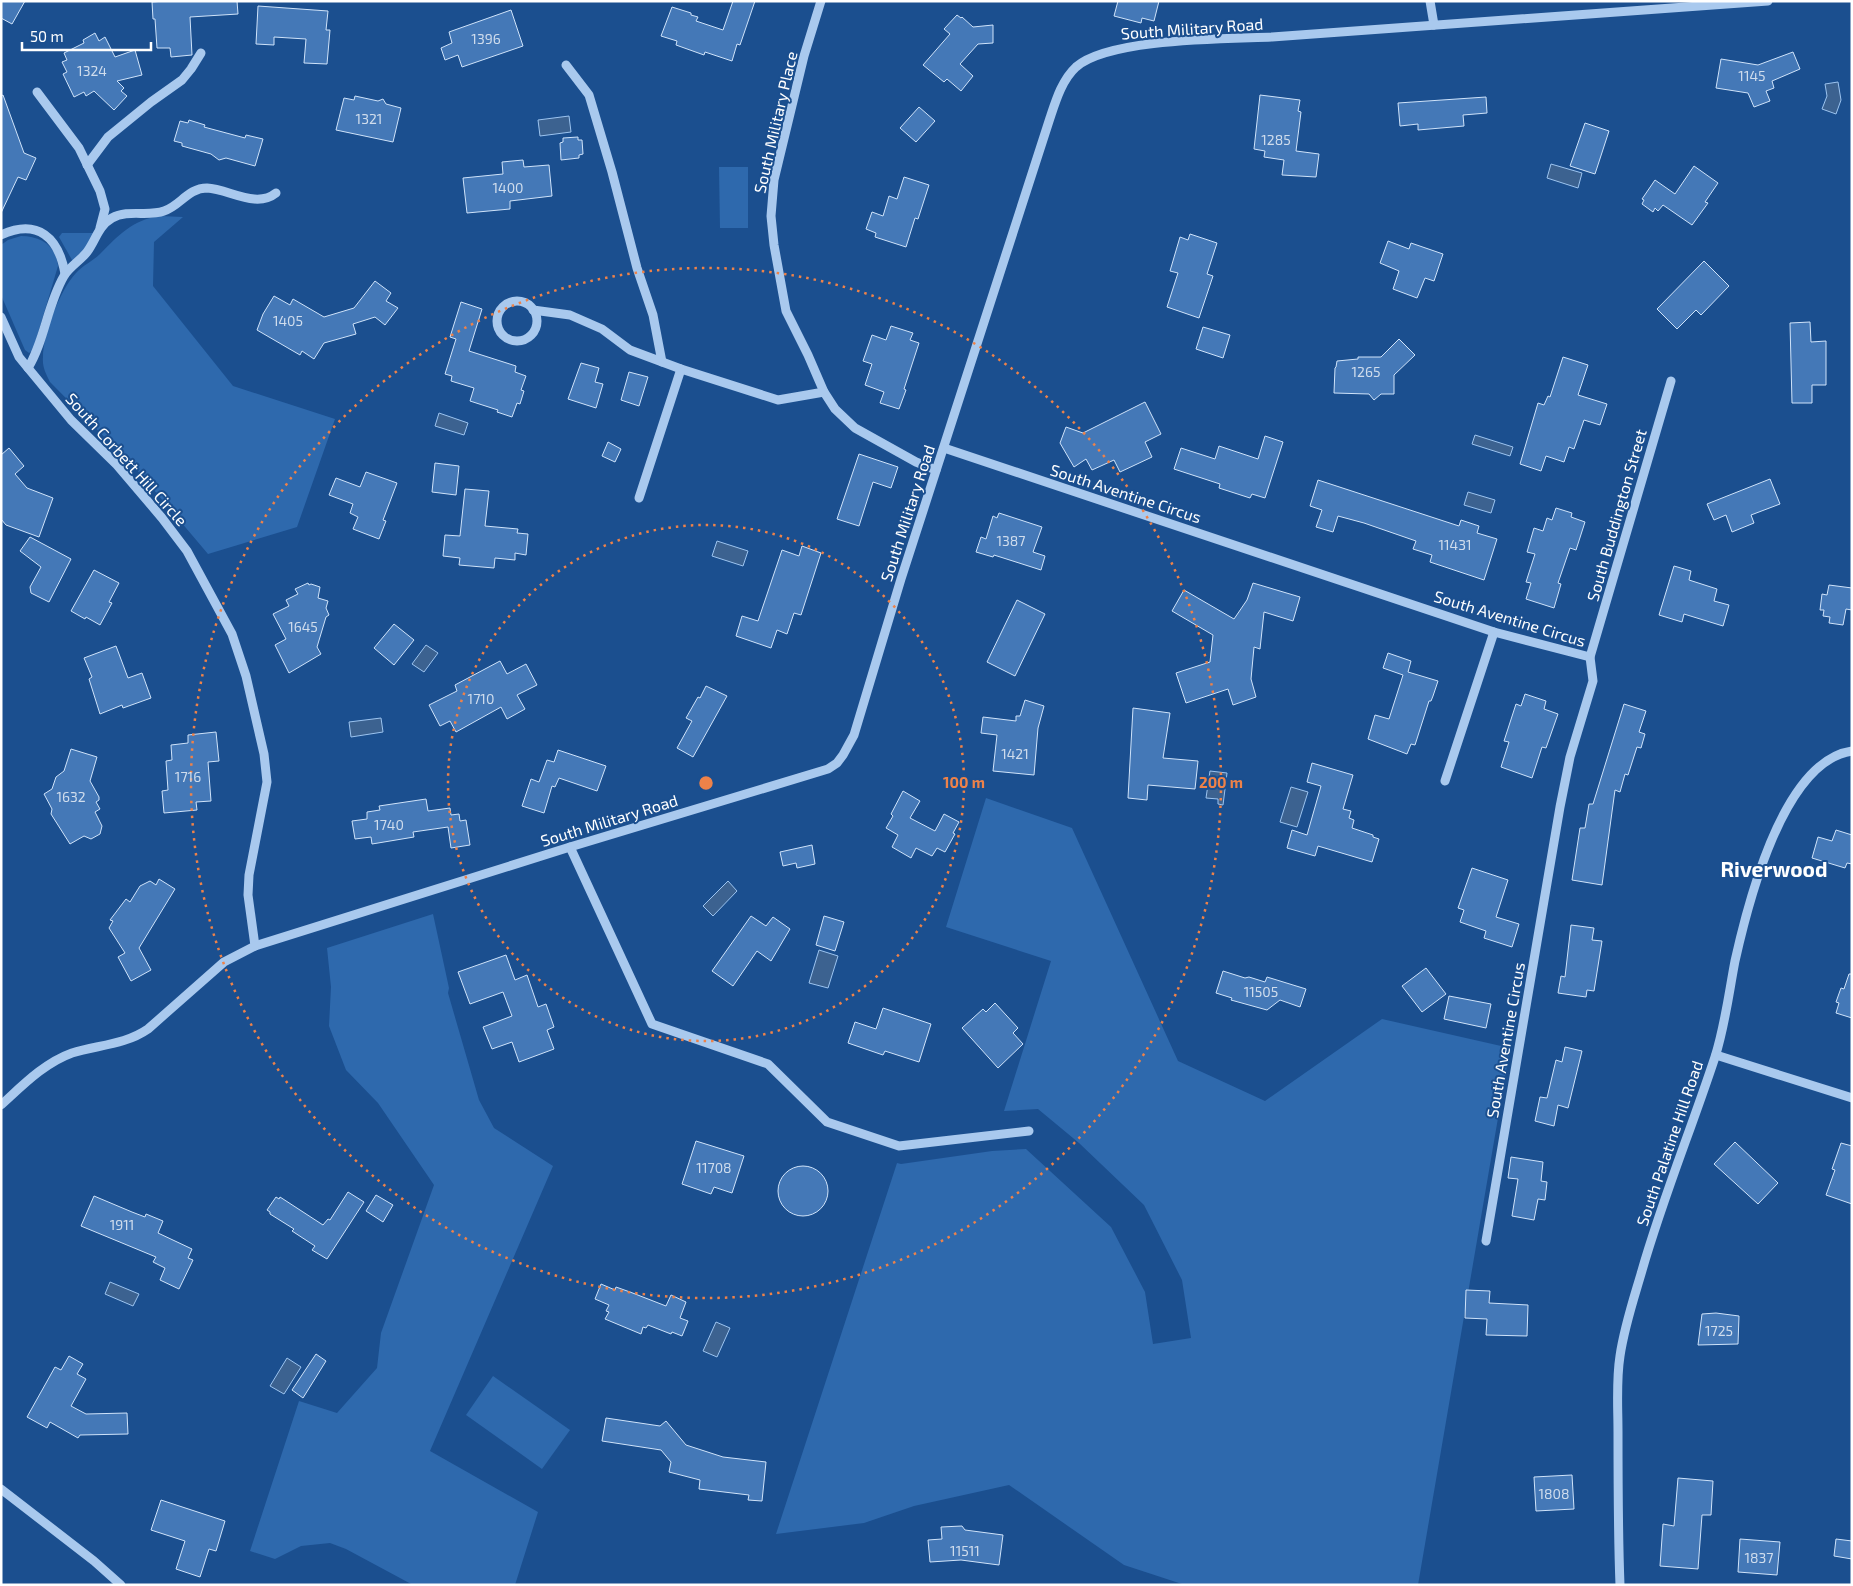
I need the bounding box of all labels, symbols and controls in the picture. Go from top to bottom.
street label: South Military Road [1120,14,1264,42]
scale bar [22,20,151,52]
text: 50 m [30,27,64,45]
house number: 1396 [471,30,501,47]
street label: South Military Place [749,49,801,195]
house number: 1324 [77,62,107,79]
house number: 1145 [1738,67,1766,84]
house number: 1321 [356,110,382,127]
house number: 1285 [1261,131,1291,148]
house number: 1400 [492,179,524,196]
house number: 1405 [273,312,303,329]
house number: 1265 [1352,363,1380,380]
street label: South Corbett Hill Circle [62,389,192,529]
street label: South Buddington Street [1582,427,1650,603]
street label: South Military Road [876,442,938,584]
street label: South Aventine Circus [1048,460,1204,526]
house number: 1387 [996,532,1026,549]
house number: 11431 [1438,536,1472,553]
street label: South Aventine Circus [1432,586,1588,650]
house number: 1645 [288,618,318,635]
house number: 1710 [468,690,494,707]
house number: 1421 [1001,745,1029,762]
house number: 1716 [175,768,201,785]
text: 100 m [943,773,985,791]
text: 200 m [1199,773,1243,791]
centre of rings [697,774,715,792]
house number: 1632 [56,788,86,805]
street label: South Military Road [538,790,680,850]
house number: 1740 [374,816,404,833]
district label: Riverwood [1721,856,1827,881]
street label: South Aventine Circus [1482,961,1528,1119]
house number: 11505 [1244,983,1278,1000]
street label: South Palatine Hill Road [1632,1058,1706,1228]
house number: 11708 [696,1159,732,1176]
house number: 1911 [110,1216,134,1233]
house number: 1725 [1705,1322,1733,1339]
house number: 1808 [1538,1485,1570,1502]
house number: 11511 [950,1542,980,1559]
house number: 1837 [1744,1549,1774,1566]

